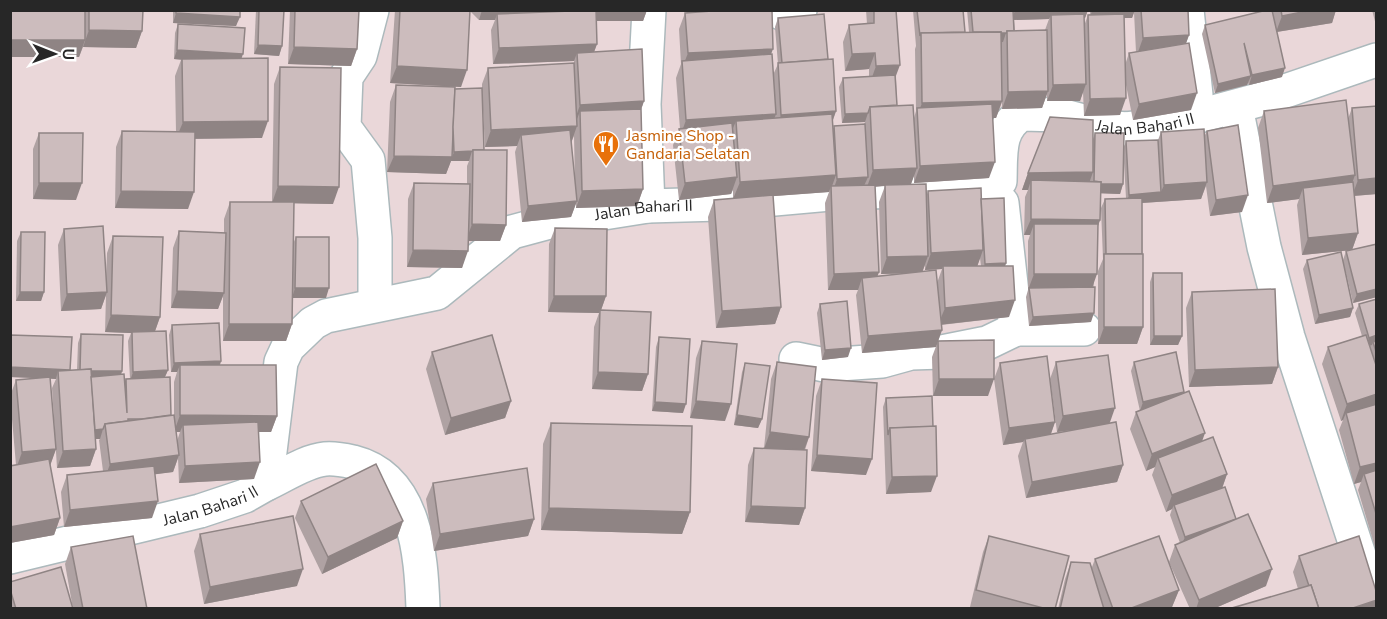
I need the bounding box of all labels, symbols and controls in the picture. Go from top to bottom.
north arrow [24,24,84,84]
text: U [57,48,79,60]
street label: Jalan Bahari II [1093,108,1197,141]
place label: Jasmine Shop - Gandaria Selatan [625,125,750,165]
restaurant icon: Jasmine Shop - Gandaria Selatan [591,129,621,167]
street label: Jalan Bahari II [592,195,693,226]
street label: Jalan Bahari II [160,481,263,532]

